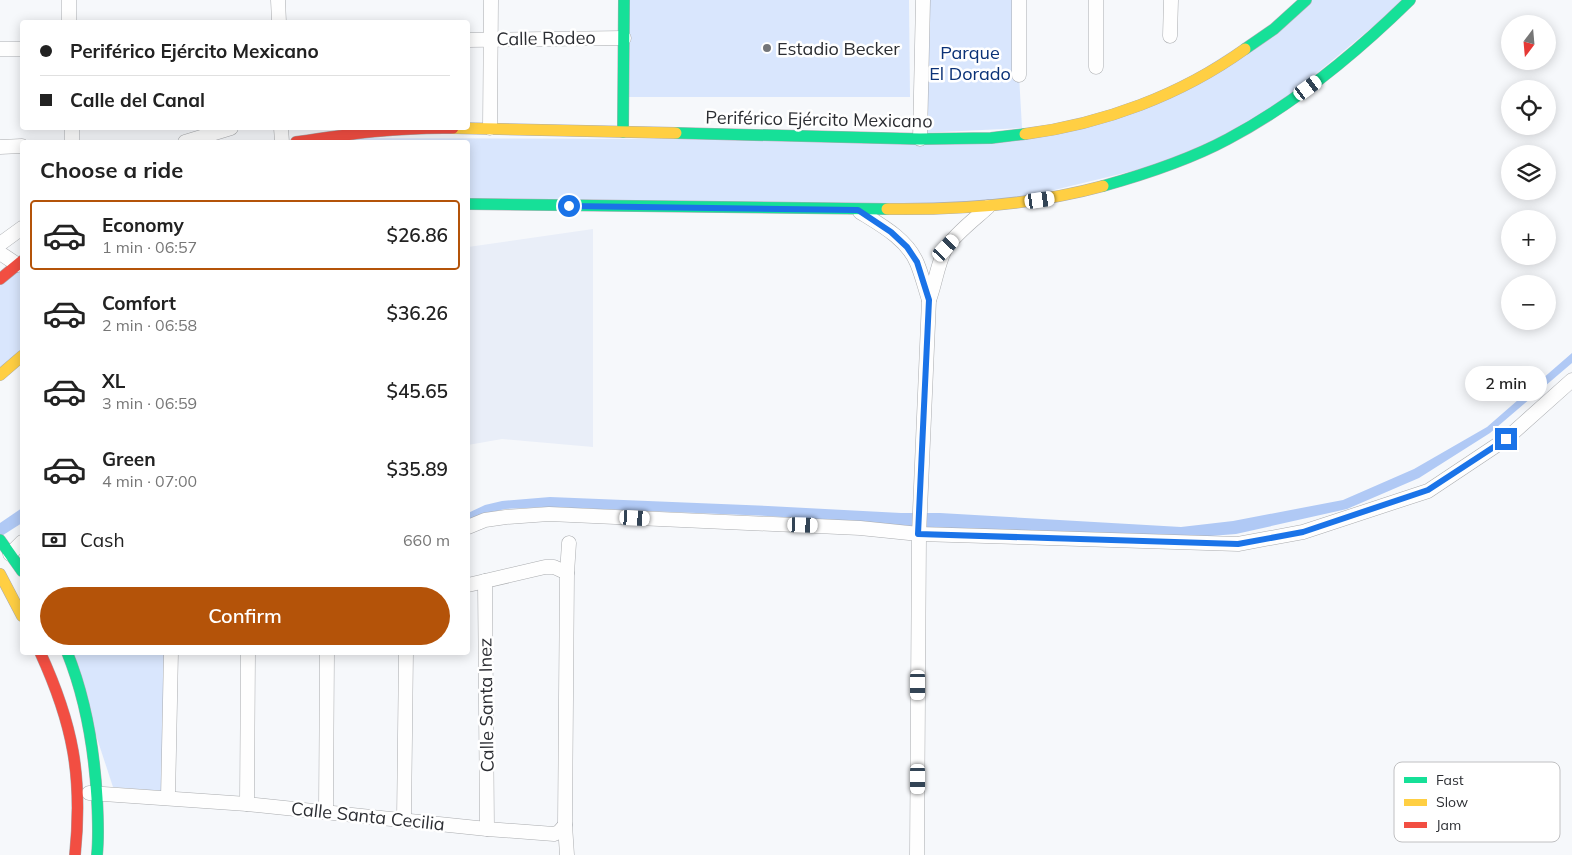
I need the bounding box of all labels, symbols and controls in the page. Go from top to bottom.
north arrow [1501,15,1556,70]
map controls [1501,15,1556,330]
street label: Calle Rodeo [496,26,596,50]
place label: Estadio Becker [777,37,900,60]
text: Periférico Ejército Mexicano [70,39,319,63]
park label: Parque El Dorado [929,41,1011,85]
marker: Estadio Becker [761,42,773,54]
car [1291,73,1324,103]
button: locate [1501,80,1556,135]
text: Calle del Canal [70,88,205,112]
street label: Periférico Ejército Mexicano [705,106,933,132]
button: layers [1501,145,1556,200]
text: Choose a ride [40,156,183,184]
car [1024,190,1055,210]
route start [558,195,580,217]
button: + [1501,210,1556,265]
icon: car [42,213,87,258]
text: Economy [102,213,184,237]
text: $26.86 [386,223,448,247]
car [930,232,961,264]
text: 1 min · 06:57 [102,237,197,257]
button: − [1501,275,1556,330]
icon: car [42,291,87,336]
text: Comfort [102,291,176,315]
text: $36.26 [386,301,448,325]
text: 2 min · 06:58 [102,315,197,335]
callout: 2 min [1465,366,1547,402]
icon: car [42,369,87,414]
text: XL [102,369,125,393]
text: 2 min [1485,373,1527,393]
text: $45.65 [386,379,448,403]
text: 3 min · 06:59 [102,393,197,413]
route end [1495,428,1517,450]
icon: car [42,447,87,492]
text: Green [102,447,156,471]
text: $35.89 [386,457,448,481]
text: 4 min · 07:00 [102,471,197,491]
car [619,510,650,526]
car [787,517,818,533]
icon: cash [40,526,68,554]
text: Cash [80,528,125,552]
text: 660 m [403,530,450,550]
button: Confirm [40,587,450,645]
street label: Calle Santa Inez [473,638,499,772]
car [910,670,925,700]
legend [1394,762,1560,842]
car [910,764,925,794]
text: Fast [1436,771,1464,789]
text: Slow [1436,793,1468,811]
street label: Calle Santa Cecilia [290,796,446,836]
text: Jam [1436,816,1461,834]

